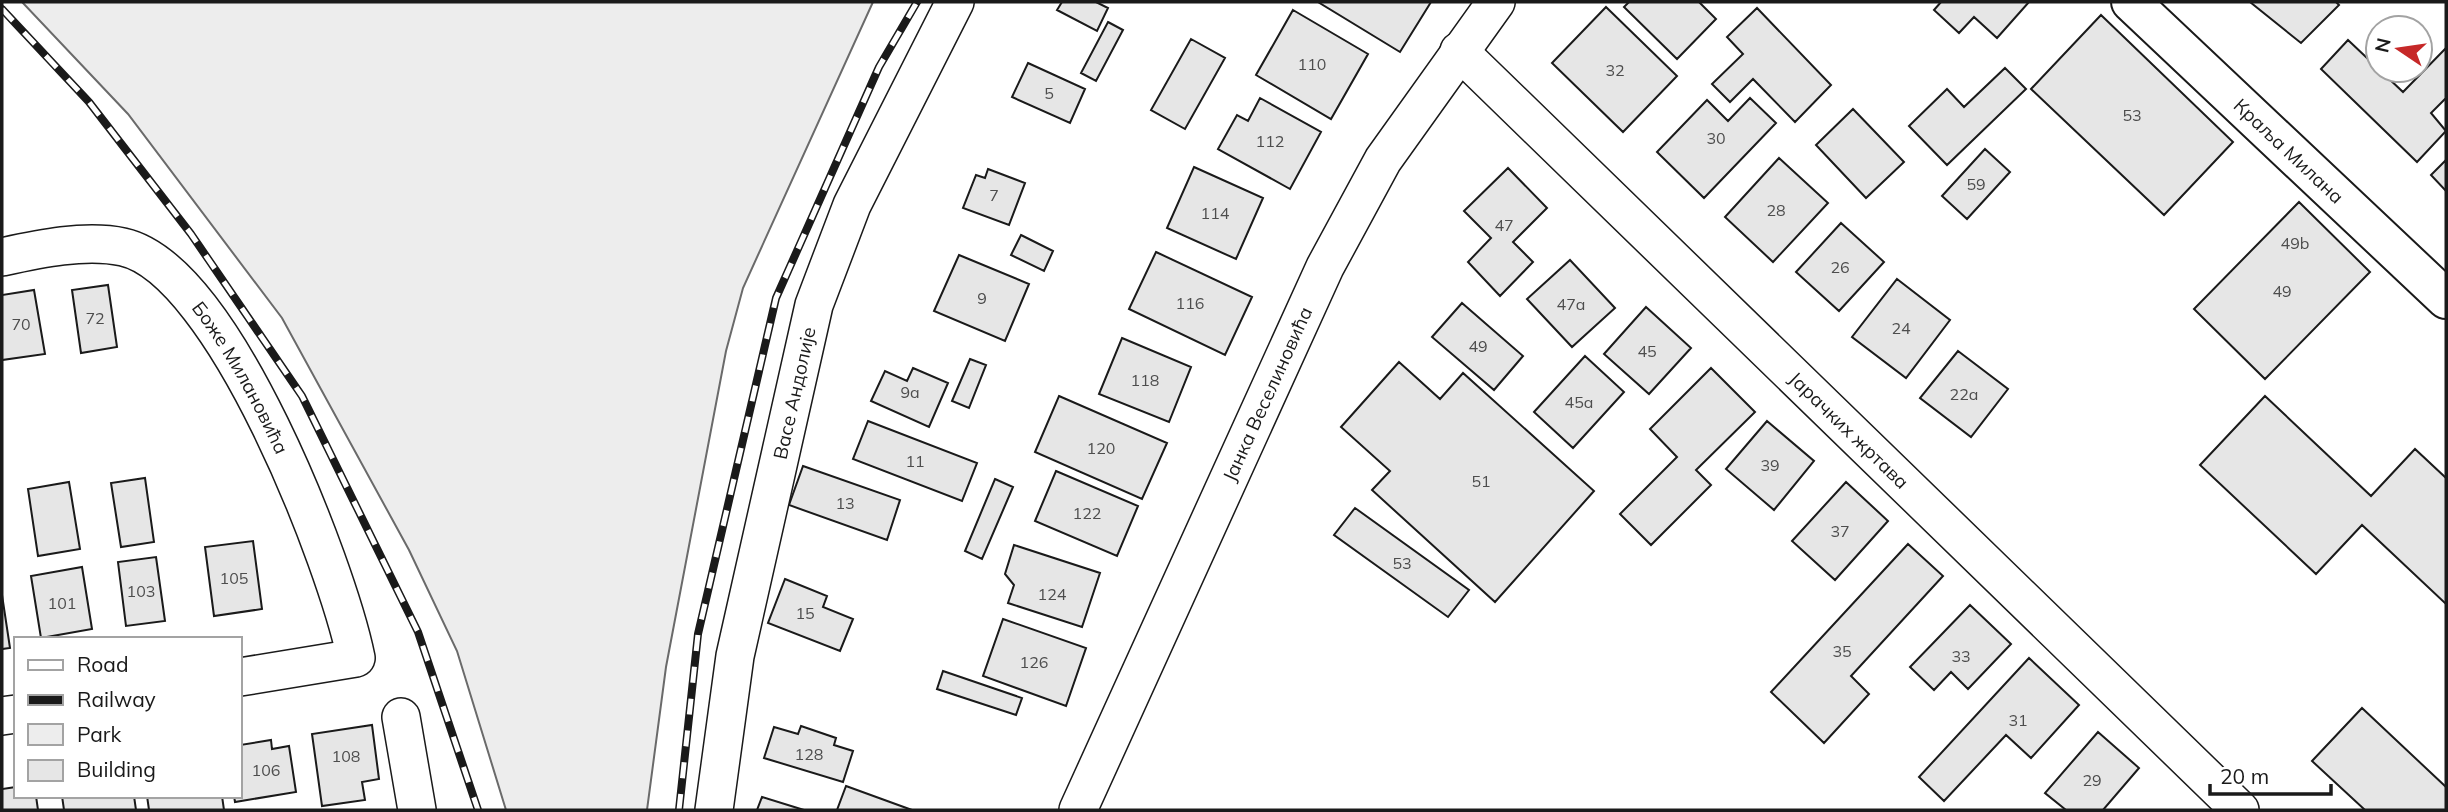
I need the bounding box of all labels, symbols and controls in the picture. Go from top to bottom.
north arrow [2364,14,2434,84]
text: N [2369,35,2396,55]
house number: 110 [1298,54,1326,74]
house number: 32 [1605,60,1625,80]
house number: 5 [1044,83,1054,103]
street label: Краља Милана [2229,93,2349,209]
house number: 53 [2122,105,2142,125]
house number: 30 [1706,128,1726,148]
house number: 112 [1256,131,1284,151]
house number: 59 [1966,174,1986,194]
house number: 7 [989,185,999,205]
house number: 28 [1766,200,1786,220]
house number: 114 [1201,203,1230,223]
house number: 47 [1494,215,1514,235]
house number: 49b [2281,233,2309,253]
house number: 26 [1830,257,1850,277]
house number: 49 [2272,281,2292,301]
house number: 9 [977,288,987,308]
house number: 116 [1176,293,1204,313]
house number: 47a [1557,294,1585,314]
street label: Боже Милановића [187,296,294,458]
street label: Јанка Веселиновића [1217,303,1317,485]
house number: 72 [85,308,105,328]
house number: 70 [11,314,31,334]
house number: 24 [1891,318,1911,338]
street label: Васе Андолије [768,324,821,462]
house number: 49 [1468,336,1488,356]
house number: 45 [1637,341,1657,361]
street label: Јарачких жртава [1784,366,1914,494]
house number: 118 [1131,370,1159,390]
house number: 9a [900,382,920,402]
house number: 22a [1950,384,1978,404]
house number: 45a [1565,392,1593,412]
house number: 120 [1087,438,1115,458]
house number: 11 [905,451,925,471]
house number: 39 [1760,455,1780,475]
house number: 51 [1471,471,1491,491]
house number: 13 [835,493,855,513]
house number: 122 [1073,503,1101,523]
house number: 37 [1830,521,1850,541]
house number: 53 [1392,553,1412,573]
house number: 105 [220,568,248,588]
house number: 103 [127,581,155,601]
house number: 124 [1038,584,1067,604]
house number: 101 [48,593,76,613]
house number: 15 [795,603,815,623]
legend [14,637,242,798]
house number: 35 [1832,641,1852,661]
house number: 33 [1951,646,1971,666]
text: Road [77,651,128,677]
house number: 126 [1020,652,1048,672]
text: Railway [77,686,156,712]
house number: 31 [2008,710,2028,730]
text: Park [77,721,121,747]
house number: 128 [795,744,823,764]
house number: 108 [332,746,360,766]
scale bar [2210,752,2331,796]
text: Building [77,756,156,782]
house number: 106 [252,760,280,780]
text: 20 m [2220,763,2269,789]
house number: 29 [2082,770,2102,790]

